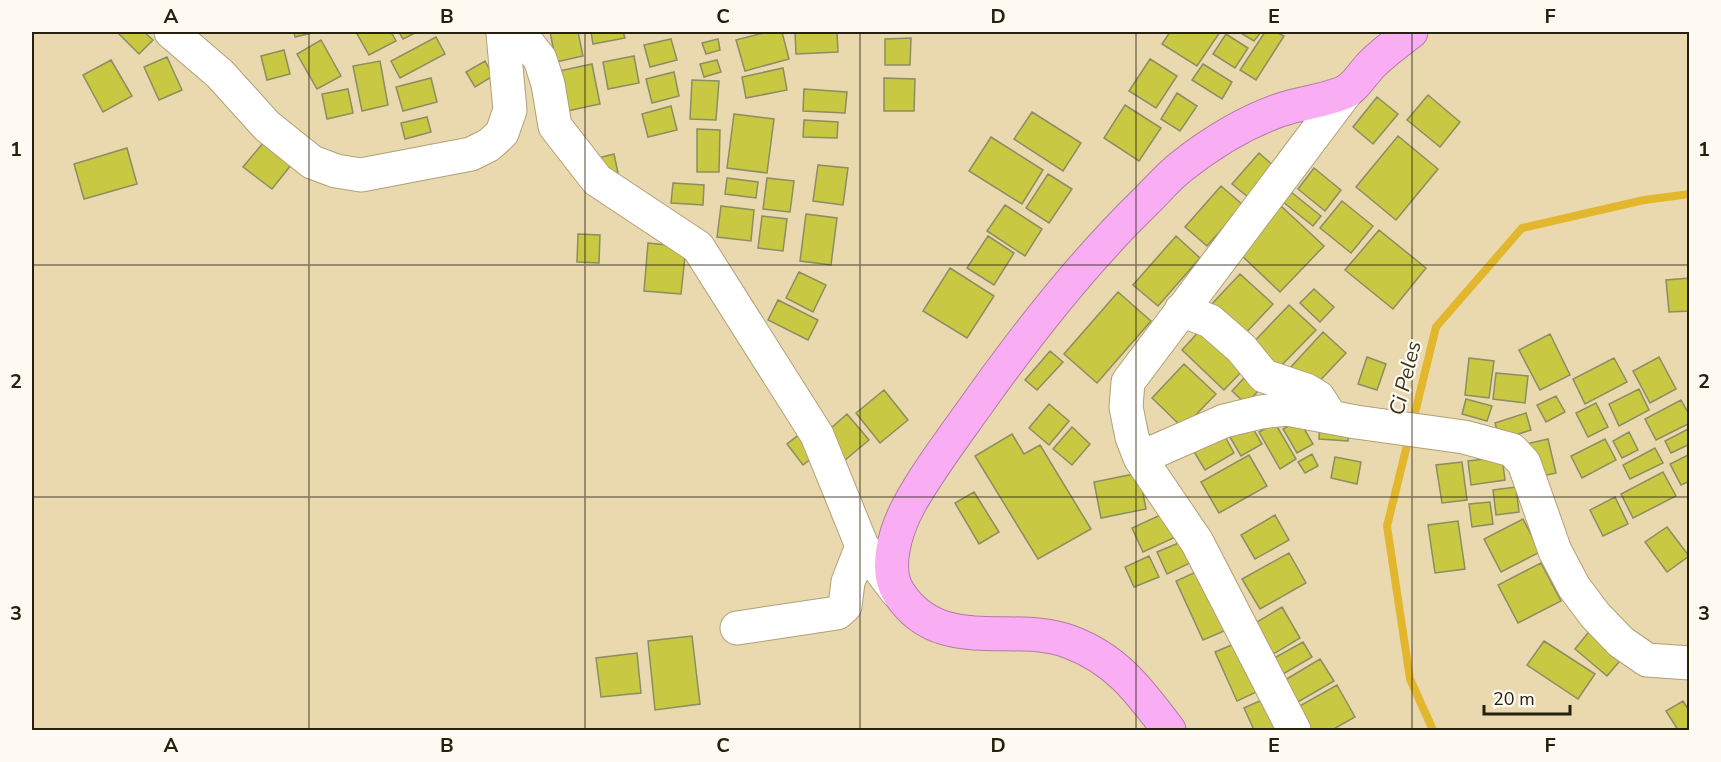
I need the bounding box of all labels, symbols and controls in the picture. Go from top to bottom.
text: A [164,3,179,30]
text: B [440,3,454,30]
text: C [716,3,730,30]
text: D [990,3,1006,30]
text: E [1268,3,1280,30]
text: F [1544,3,1556,30]
text: 1 [10,136,22,163]
text: 1 [1698,136,1710,163]
water label: Ci Peles [1382,338,1428,418]
text: 2 [10,368,22,395]
text: 2 [1698,368,1710,395]
text: 3 [10,600,22,627]
text: 3 [1698,600,1710,627]
scale bar [1484,678,1570,716]
text: 20 m [1493,687,1535,711]
text: A [164,732,179,759]
text: B [440,732,454,759]
text: C [716,732,730,759]
text: D [990,732,1006,759]
text: E [1268,732,1280,759]
text: F [1544,732,1556,759]

